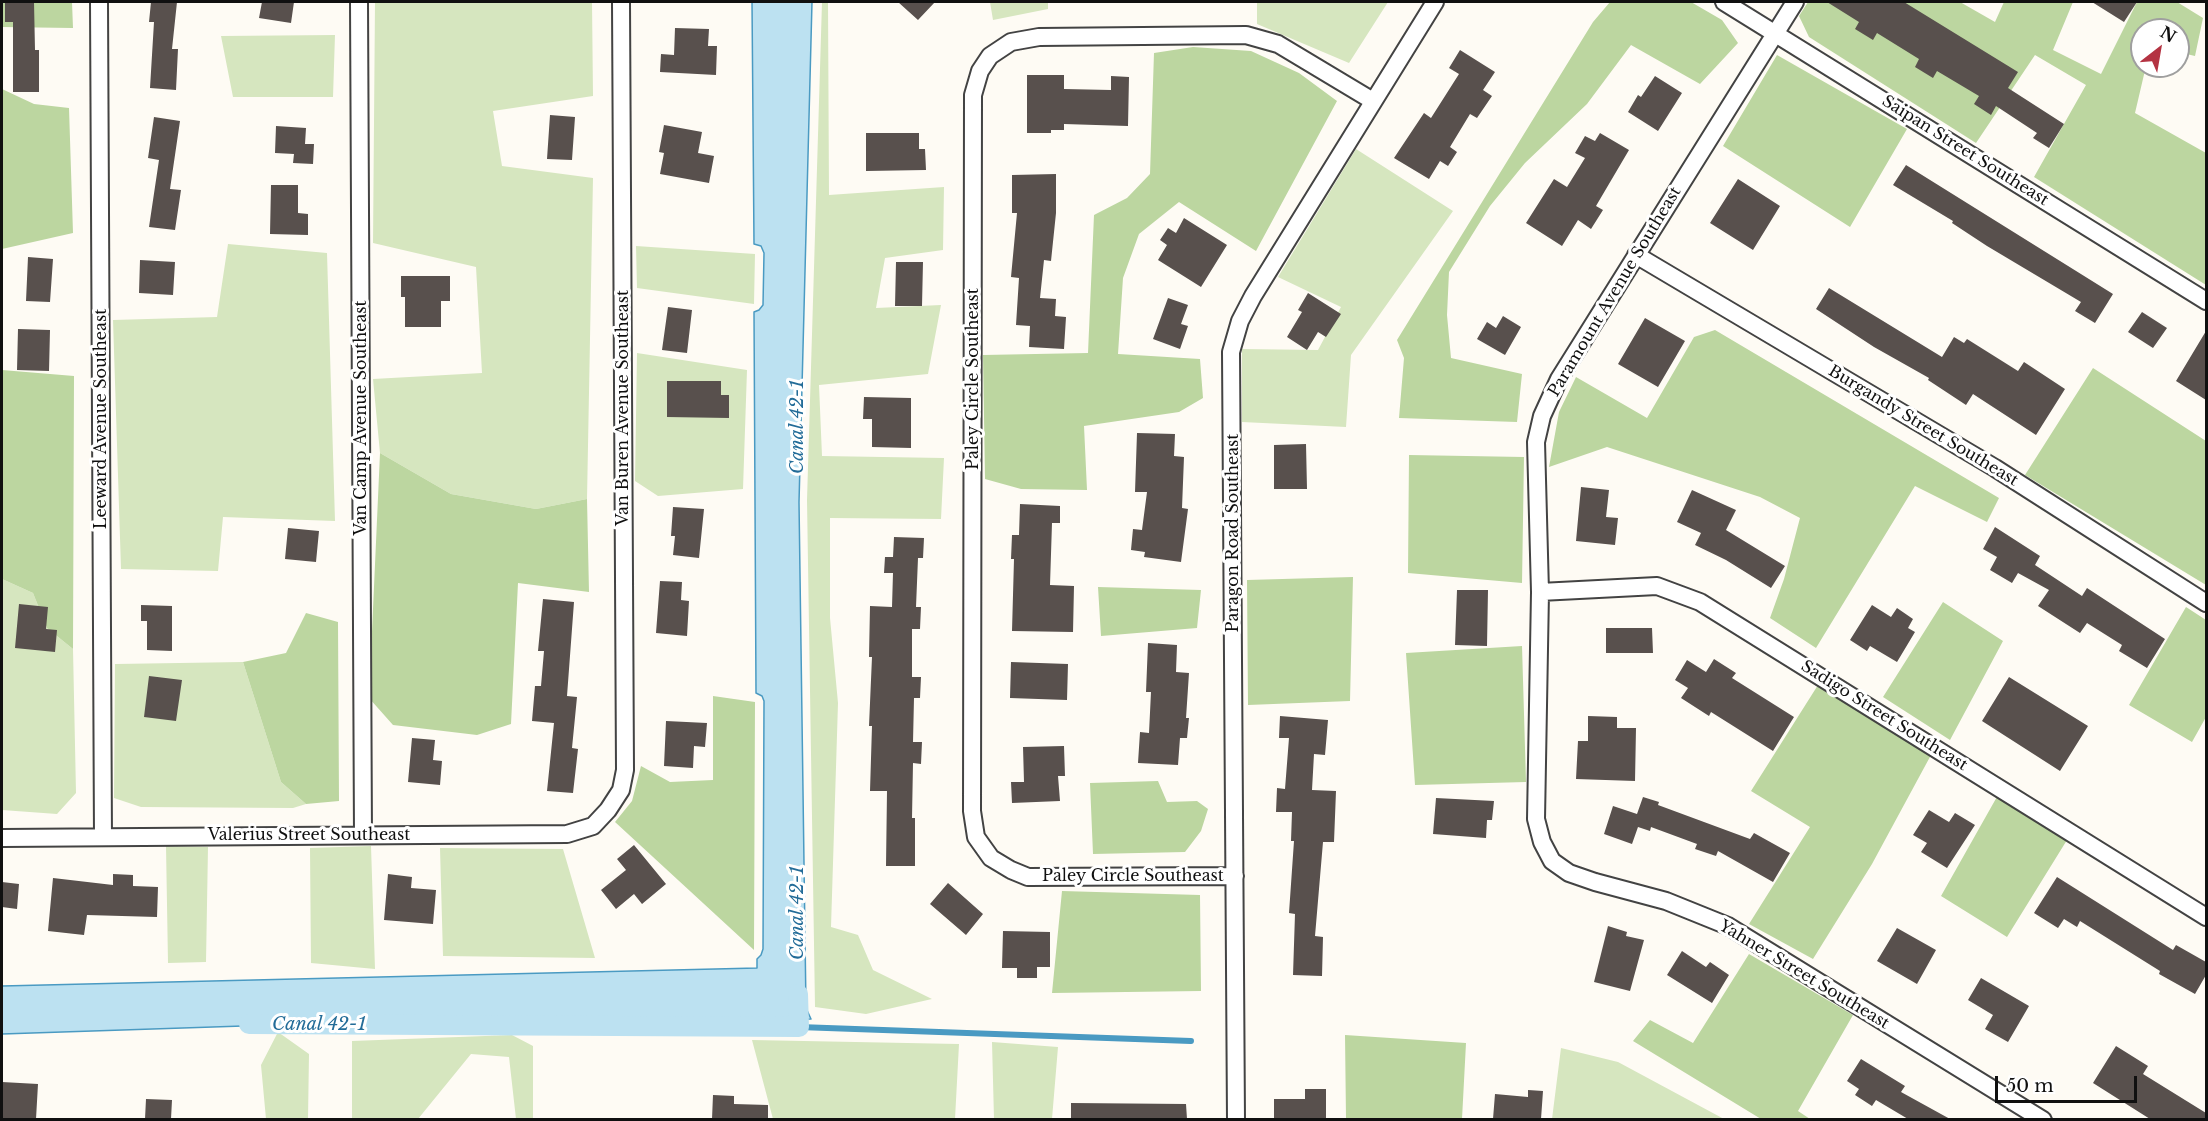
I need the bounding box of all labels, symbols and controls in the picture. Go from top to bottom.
north arrow [2130,18,2190,78]
text: N [2157,22,2180,47]
street label: Saipan Street Southeast [1878,92,2052,210]
street label: Paramount Avenue Southeast [1545,184,1685,400]
street label: Paley Circle Southeast [963,288,983,470]
street label: Van Buren Avenue Southeast [613,290,633,526]
street label: Van Camp Avenue Southeast [351,300,371,536]
street label: Leeward Avenue Southeast [91,309,111,529]
street label: Burgandy Street Southeast [1825,362,2021,490]
water label: Canal 42-1 [787,380,809,474]
street label: Paragon Road Southeast [1223,434,1243,632]
street label: Sadigo Street Southeast [1797,657,1971,775]
street label: Valerius Street Southeast [208,825,410,845]
water label: Canal 42-1 [787,866,809,960]
street label: Paley Circle Southeast [1042,866,1224,886]
street label: Yahner Street Southeast [1715,917,1893,1033]
water label: Canal 42-1 [272,1014,366,1036]
scale bar [1998,1064,2140,1102]
text: 50 m [2006,1075,2054,1097]

